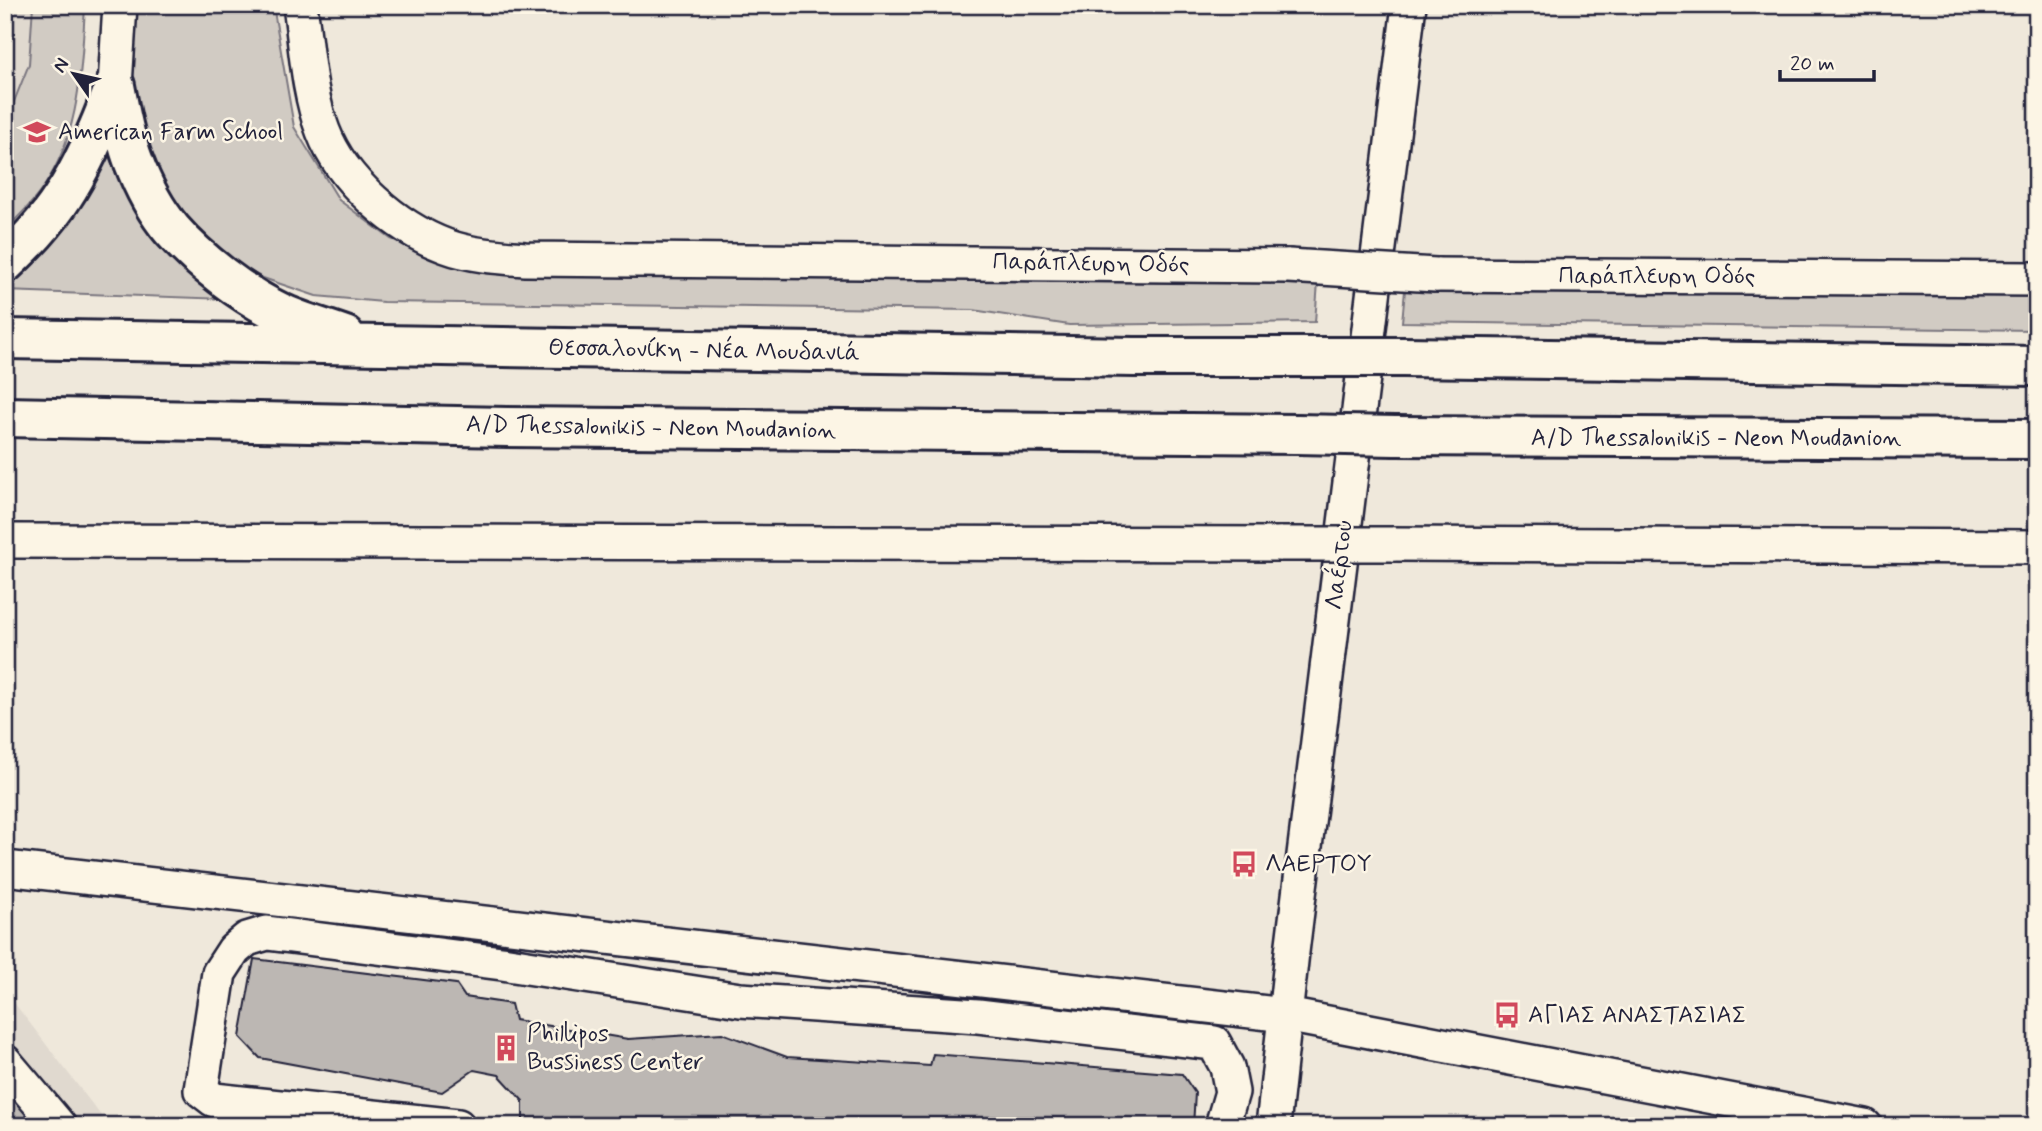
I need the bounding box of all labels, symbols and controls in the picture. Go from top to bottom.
north arrow [38,38,108,108]
scale bar [1780,38,1874,82]
text: 20 m [1790,50,1835,78]
text: N [47,53,75,78]
school or university icon: American Farm School [22,117,52,147]
place label: American Farm School [58,117,283,148]
street label: Παράπλευρη Οδός [992,247,1190,281]
street label: Παράπλευρη Οδός [1559,261,1755,292]
street label: Θεσσαλονίκη - Νέα Μουδανιά [548,332,860,369]
street label: A/D Thessalonikis - Neon Moudanion [466,409,837,447]
street label: A/D Thessalonikis - Neon Moudanion [1531,423,1901,454]
street label: Λαέρτου [1318,518,1361,612]
bus stop icon: ΛΑΕΡΤΟΥ [1229,849,1259,879]
place label: ΛΑΕΡΤΟΥ [1265,849,1372,880]
bus stop icon: ΑΓΙΑΣ ΑΝΑΣΤΑΣΙΑΣ [1492,1000,1522,1030]
place label: ΑΓΙΑΣ ΑΝΑΣΤΑΣΙΑΣ [1528,1000,1746,1031]
place label: Phillipos Bussiness Center [527,1019,704,1078]
building icon: Phillipos Bussiness Center [491,1033,521,1063]

